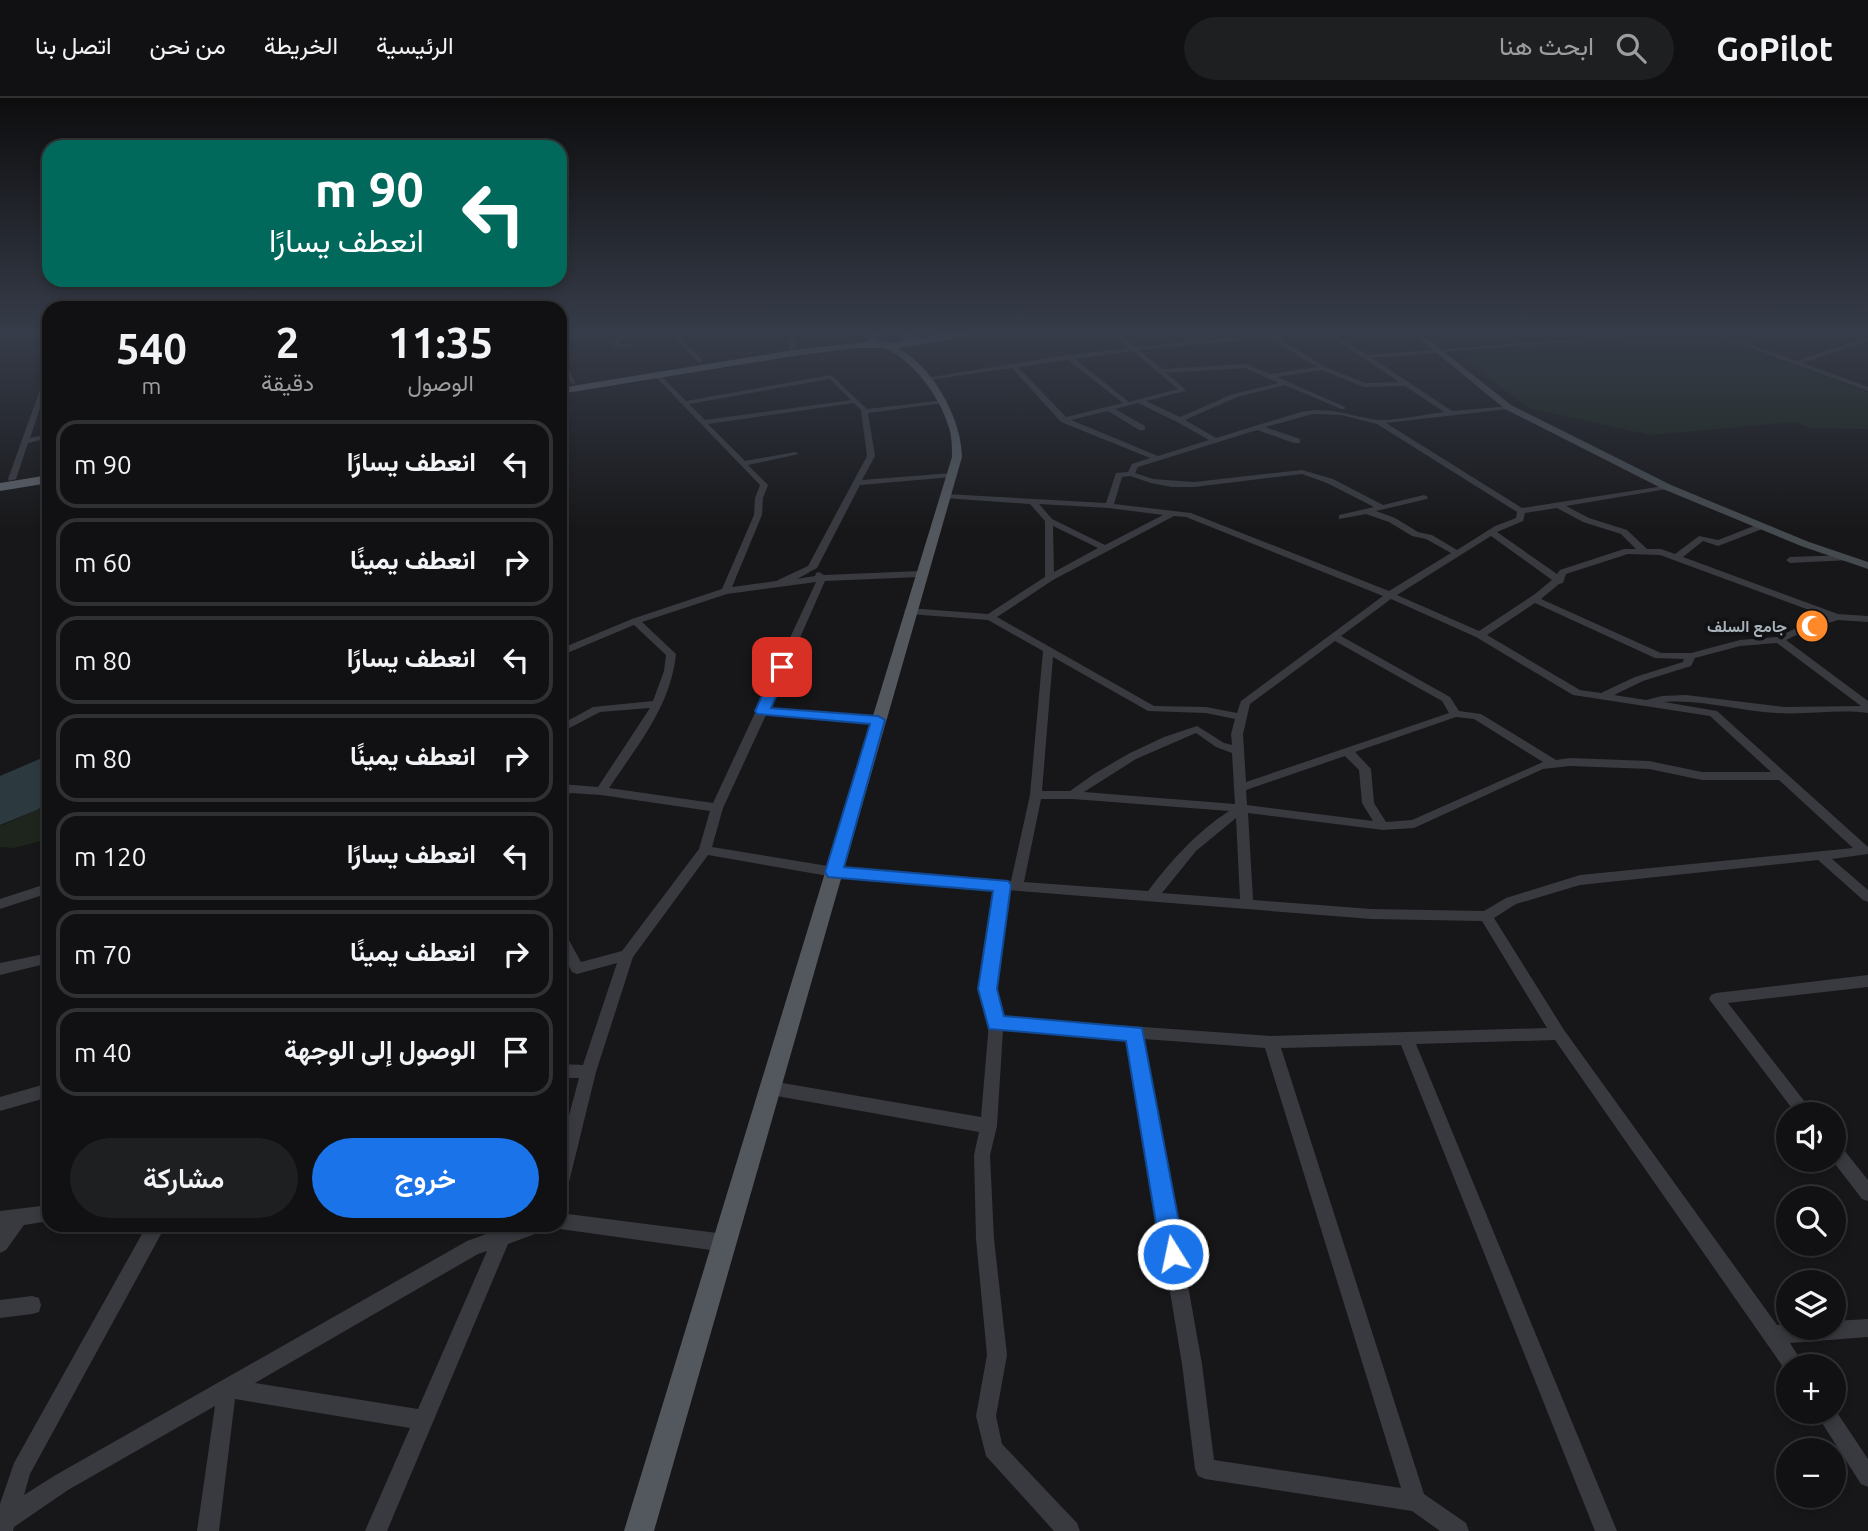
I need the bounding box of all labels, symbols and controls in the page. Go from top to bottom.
search box [1184,17,1674,80]
icon: search [1612,29,1650,67]
text: GoPilot [1716,30,1833,67]
text: ابحث هنا [1499,31,1594,60]
text: اتصل بنا [35,32,112,59]
text: من نحن [150,32,226,59]
text: الخريطة [264,32,338,59]
text: الرئيسية [376,32,454,59]
text: 90 m [315,161,424,216]
icon: left [448,168,539,259]
text: انعطف يسارًا [269,222,424,258]
text: 2 [276,319,299,366]
text: 11:35 [388,319,493,366]
text: 540 [116,325,187,372]
text: دقيقة [261,370,314,395]
text: الوصول [407,370,474,395]
text: m [142,373,161,398]
icon: left [497,445,535,483]
text: انعطف يسارًا [347,447,476,476]
text: 90 m [74,450,132,479]
icon: right [497,543,535,581]
text: انعطف يمينًا [350,545,476,574]
text: 60 m [74,548,132,577]
mosque icon: جامع السلف [1793,607,1831,645]
place label: جامع السلف [1707,617,1787,638]
pin [752,637,812,697]
icon: left [497,641,535,679]
text: انعطف يسارًا [347,643,476,672]
text: 80 m [74,646,132,675]
icon: arrive [763,648,801,686]
icon: right [497,739,535,777]
text: انعطف يمينًا [350,741,476,770]
text: 80 m [74,744,132,773]
icon: left [497,837,535,875]
text: انعطف يسارًا [347,839,476,868]
text: 120 m [74,842,146,871]
icon: right [497,935,535,973]
text: انعطف يمينًا [350,937,476,966]
text: 70 m [74,940,132,969]
icon: arrive [497,1033,535,1071]
text: الوصول إلى الوجهة [284,1035,476,1064]
text: 40 m [74,1038,132,1067]
map controls [1776,1102,1846,1508]
button: sound [1776,1102,1846,1172]
button: مشاركة [70,1138,298,1218]
button: خروج [312,1138,539,1218]
button: search [1776,1186,1846,1256]
position arrow [1136,1217,1210,1291]
button: layers [1776,1270,1846,1340]
button: + [1776,1354,1846,1424]
button: − [1776,1438,1846,1508]

